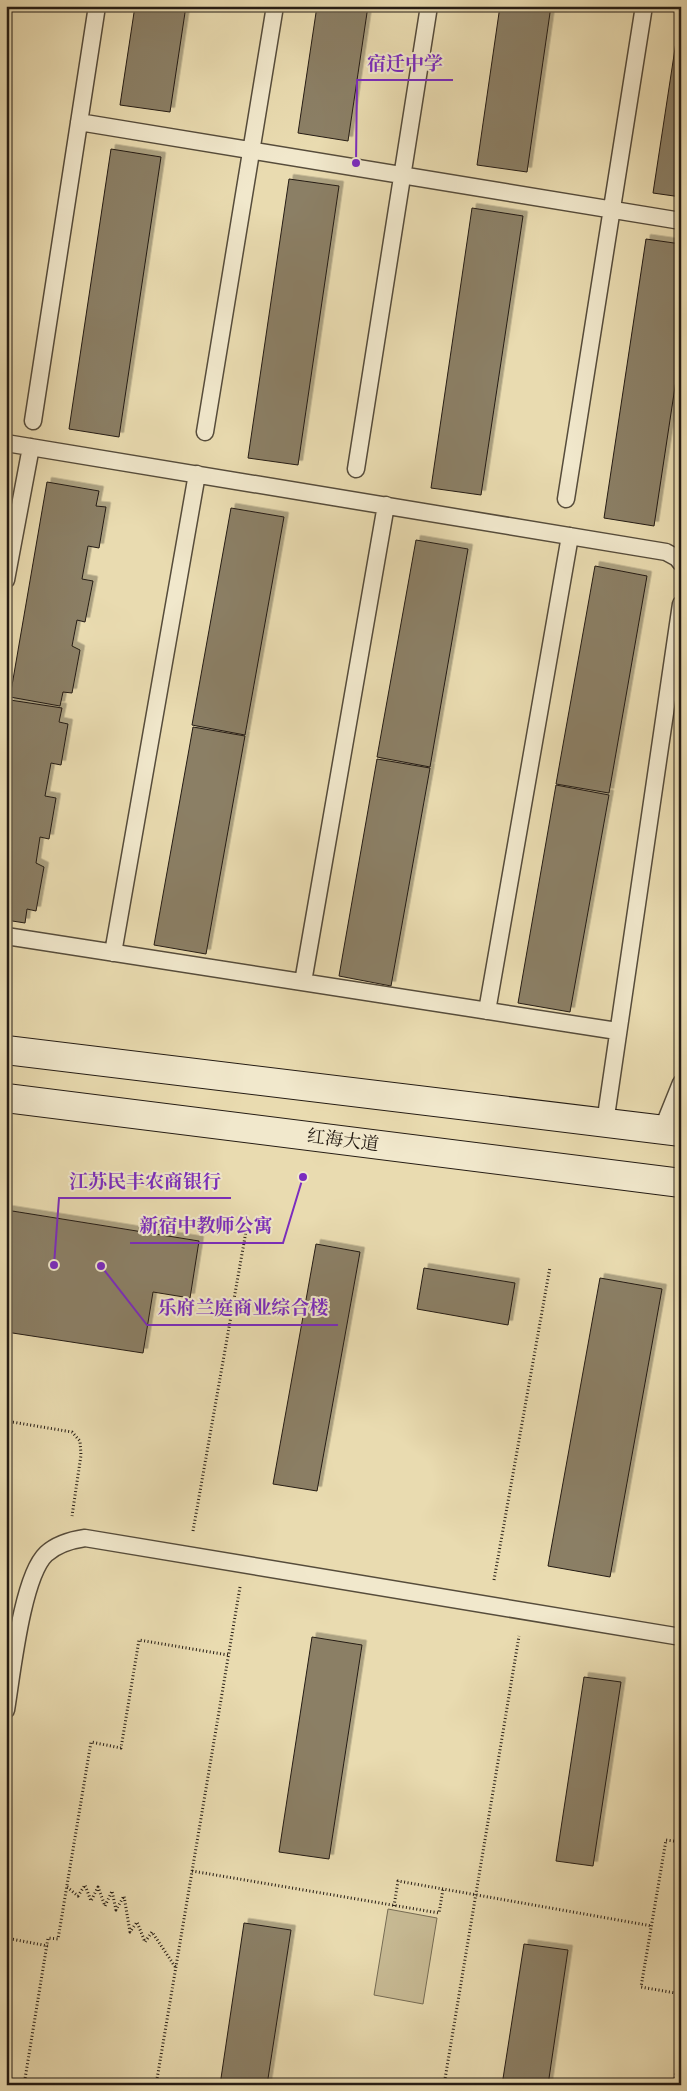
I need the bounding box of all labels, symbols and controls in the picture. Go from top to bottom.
callout: 宿迁中学 [357,46,453,80]
text: 宿迁中学 [367,53,443,76]
street label: 红海大道 [306,1126,380,1156]
callout: 江苏民丰农商银行 [59,1164,231,1198]
text: 江苏民丰农商银行 [69,1171,221,1194]
callout: 新宿中教师公寓 [130,1209,283,1243]
text: 新宿中教师公寓 [139,1215,273,1238]
callout: 乐府兰庭商业综合楼 [147,1291,338,1325]
text: 乐府兰庭商业综合楼 [157,1297,329,1320]

